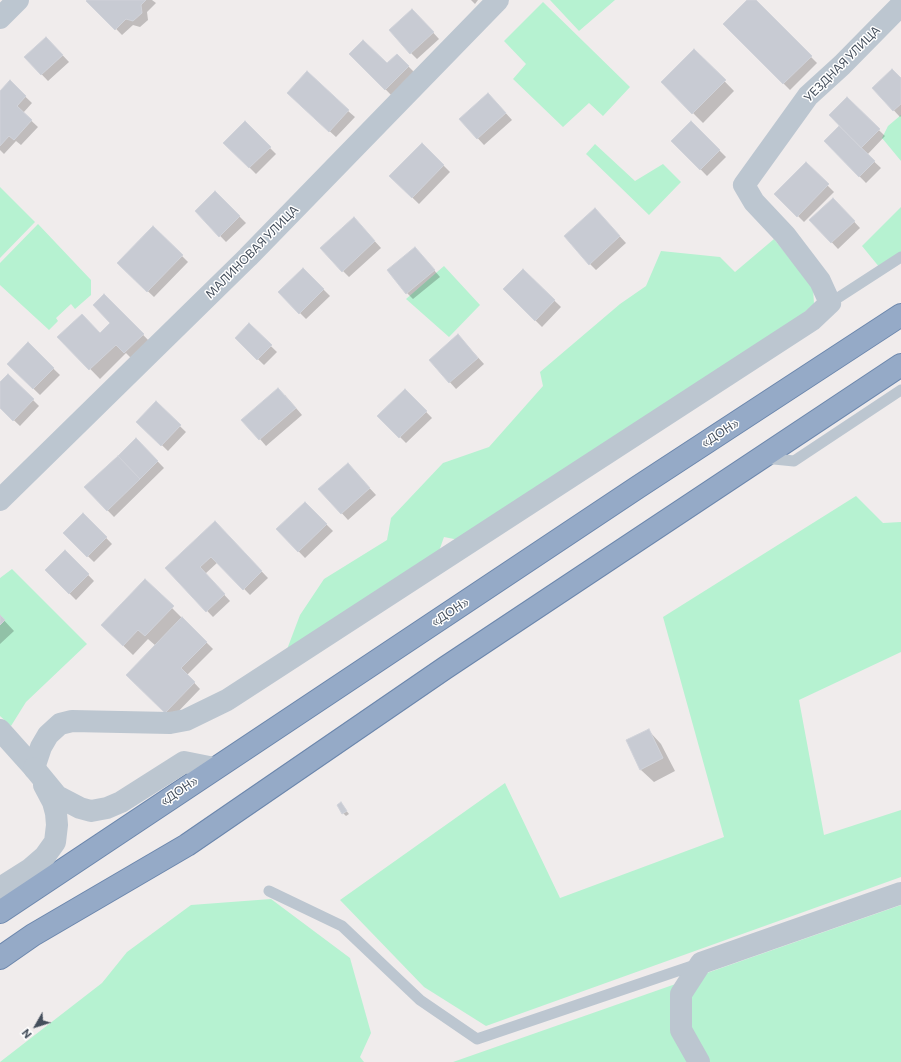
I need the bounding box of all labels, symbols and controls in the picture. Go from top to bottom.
street label: УЕЗДНАЯ УЛИЦА [801,23,883,105]
street label: МАЛИНОВАЯ УЛИЦА [203,203,301,301]
street label: «ДОН» [699,416,741,450]
street label: «ДОН» [429,595,471,629]
street label: «ДОН» [158,773,200,809]
north arrow [16,1006,56,1046]
text: N [19,1027,34,1041]

